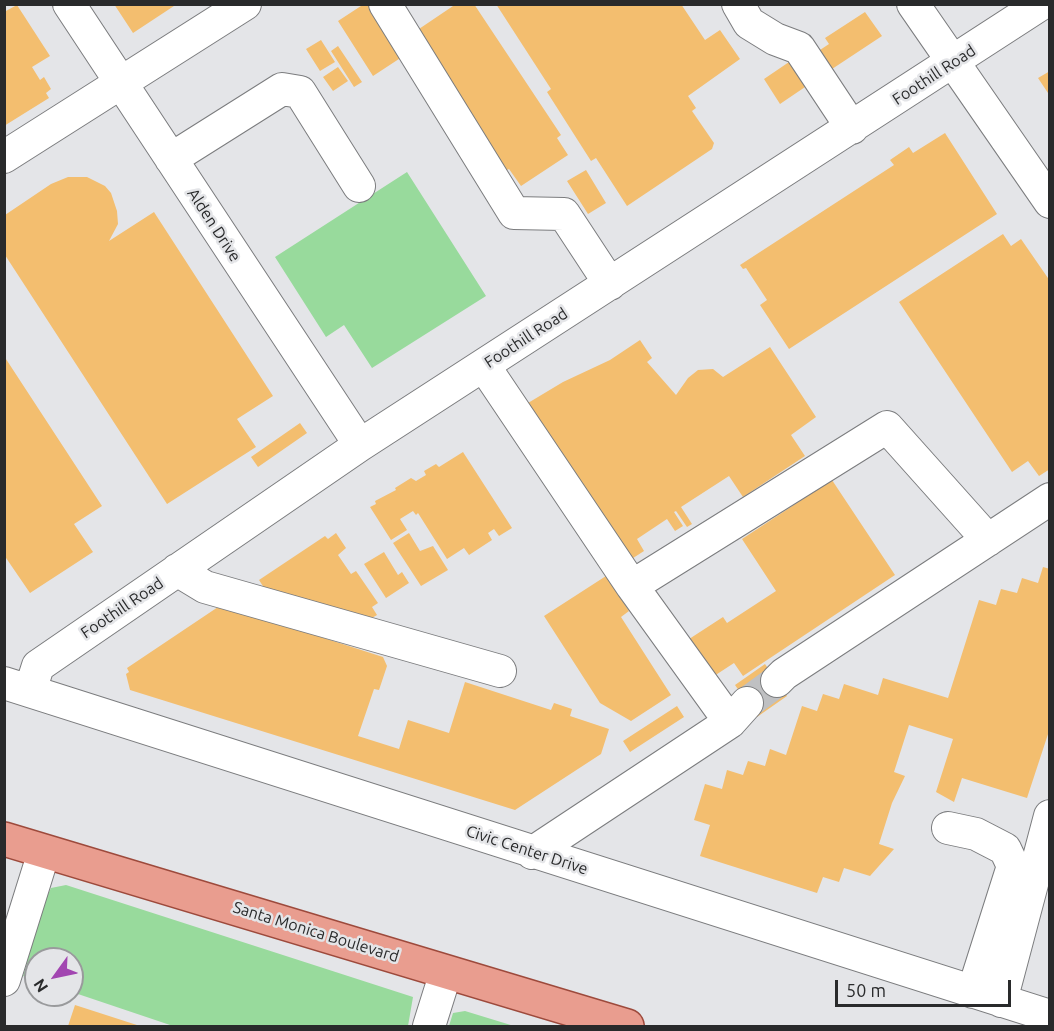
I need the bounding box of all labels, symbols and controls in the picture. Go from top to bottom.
street label: Foothill Road [889,41,979,109]
street label: Alden Drive [183,185,245,265]
street label: Foothill Road [481,304,571,372]
street label: Foothill Road [77,573,167,643]
street label: Civic Center Drive [464,821,590,879]
street label: Santa Monica Boulevard [231,898,401,966]
north arrow [24,947,84,1007]
scale bar [838,968,1014,1006]
text: N [30,976,51,996]
text: 50 m [846,980,886,1000]

